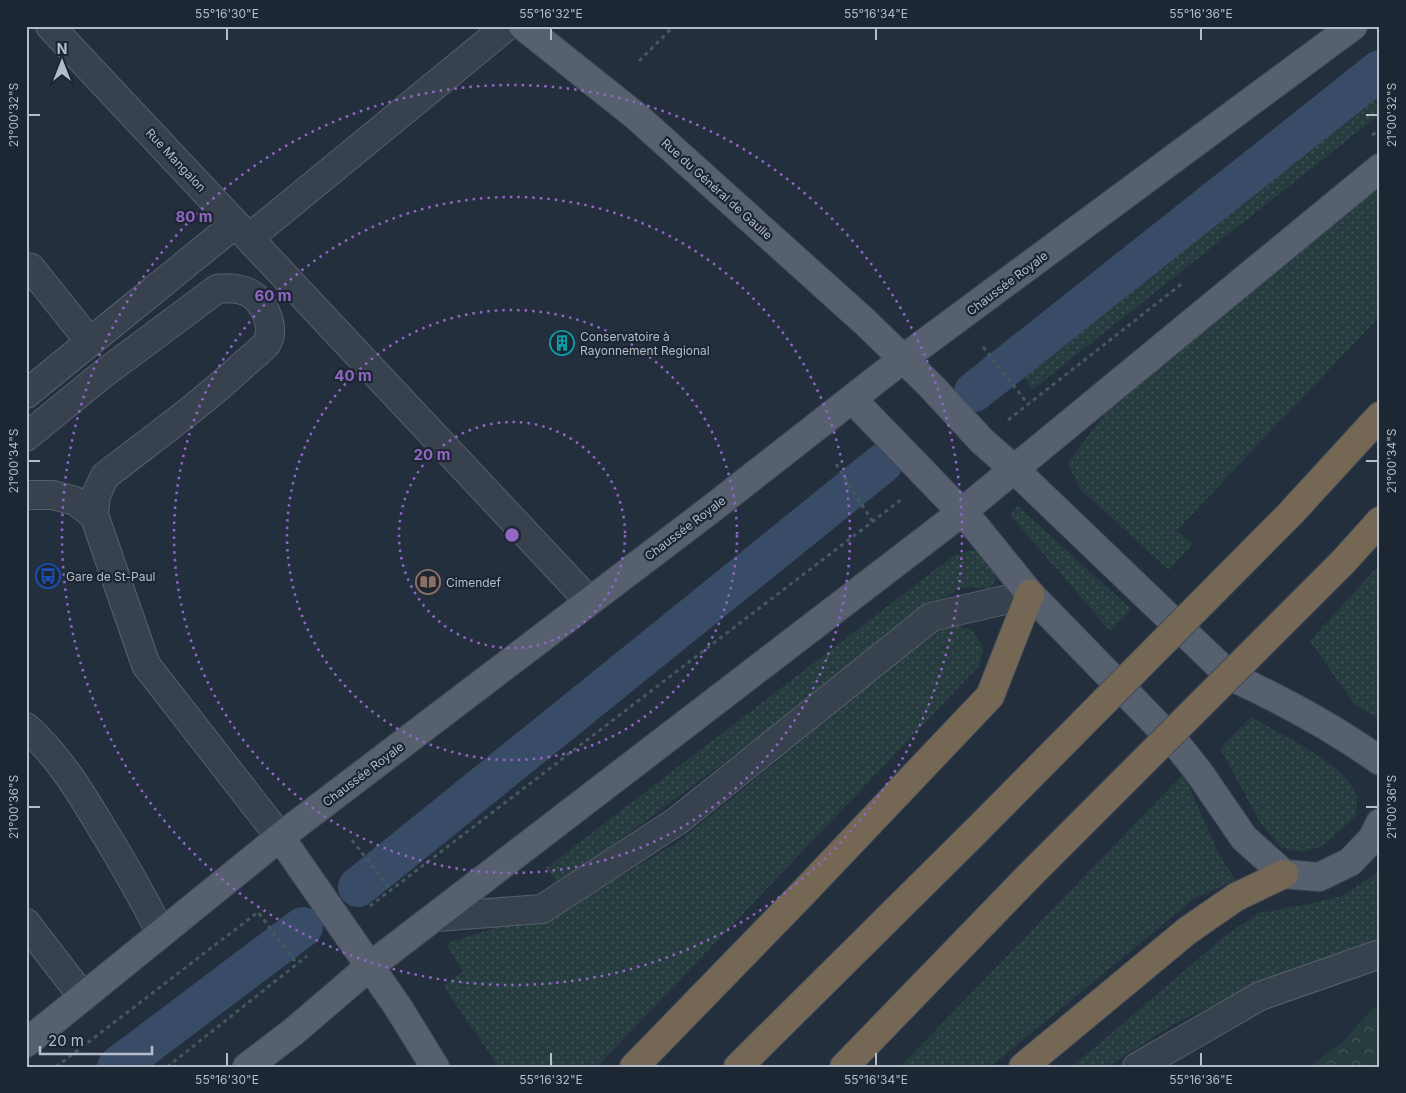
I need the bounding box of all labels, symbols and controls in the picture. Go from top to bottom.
text: 55°16'30"E [195,6,259,21]
text: 55°16'32"E [519,6,583,21]
text: 55°16'34"E [844,6,908,21]
text: 55°16'36"E [1169,6,1233,21]
north arrow [38,38,88,88]
text: N [57,40,67,57]
text: 21°00'32"S [6,82,21,147]
text: 21°00'32"S [1384,82,1399,147]
street label: Rue Mangalon [143,125,209,195]
street label: Rue du Général de Gaulle [659,135,775,243]
text: 80 m [175,207,213,226]
street label: Chaussée Royale [964,248,1050,318]
text: 60 m [254,286,292,305]
place label: Conservatoire à Rayonnement Regional [580,329,710,358]
building icon: Conservatoire à Rayonnement Regional [549,330,575,356]
text: 40 m [334,366,372,385]
text: 21°00'34"S [6,428,21,493]
text: 21°00'34"S [1384,428,1399,493]
text: 20 m [414,445,450,464]
street label: Chaussée Royale [642,493,728,563]
centre of rings [503,526,521,544]
bus stop icon: Gare de St-Paul [35,563,61,589]
place label: Gare de St-Paul [66,569,155,584]
library icon: Cimendef [415,569,441,595]
place label: Cimendef [446,575,502,590]
street label: Chaussée Royale [320,739,406,809]
text: 21°00'36"S [6,774,21,839]
text: 21°00'36"S [1384,774,1399,839]
scale bar [40,1023,152,1055]
text: 20 m [48,1031,84,1050]
text: 55°16'30"E [195,1072,259,1087]
text: 55°16'32"E [519,1072,583,1087]
text: 55°16'34"E [844,1072,908,1087]
text: 55°16'36"E [1169,1072,1233,1087]

